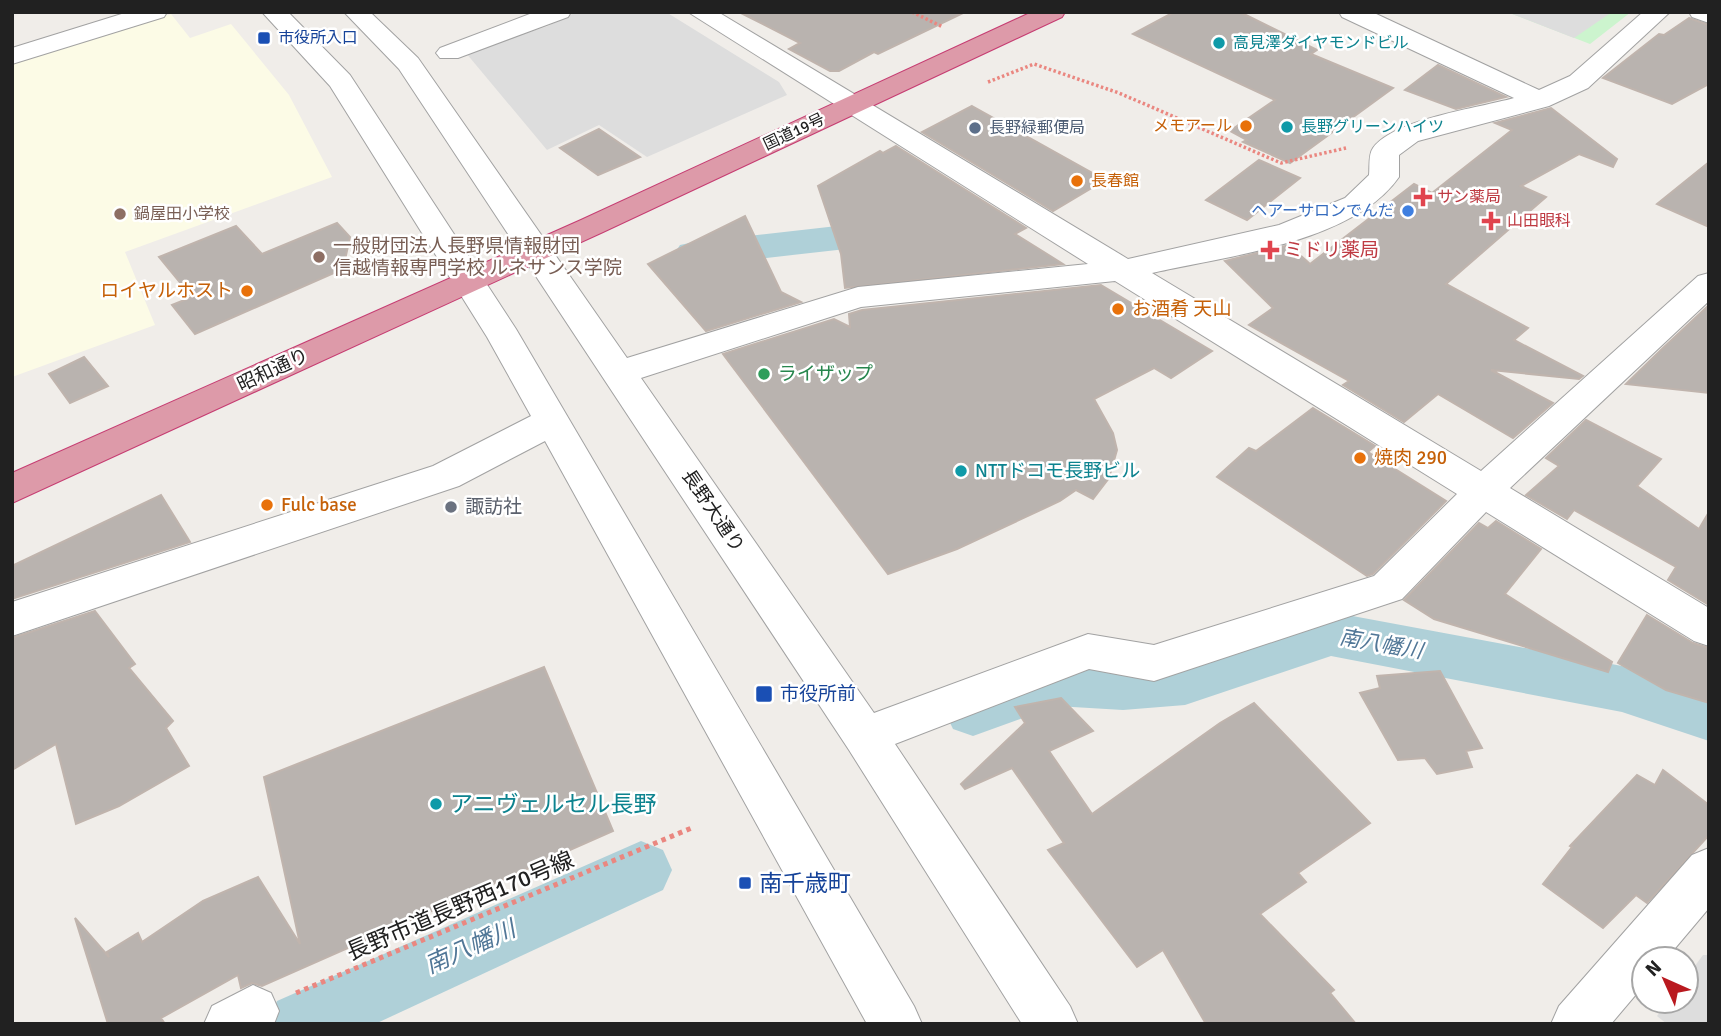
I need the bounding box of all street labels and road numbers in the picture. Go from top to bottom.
street label: 国道19号 [760,109,828,155]
street label: 昭和通り [233,343,313,397]
street label: 長野大通り [676,465,750,557]
street label: 長野市道長野西170号線 [342,845,578,967]

